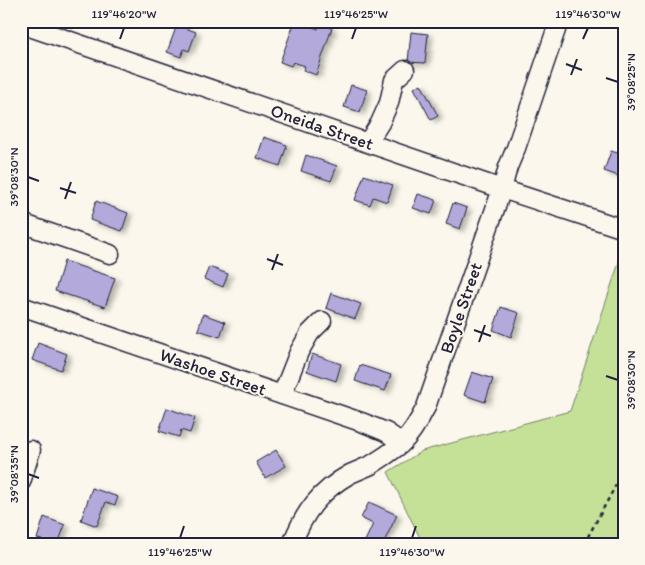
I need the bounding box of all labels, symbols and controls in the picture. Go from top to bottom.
text: 119°46'20"W [91,7,157,21]
text: 119°46'25"W [324,7,388,21]
text: 119°46'30"W [555,7,621,21]
text: 39°08'25"N [624,53,638,111]
street label: Oneida Street [268,99,377,155]
text: 39°08'30"N [7,148,21,206]
street label: Boyle Street [435,259,487,357]
street label: Washoe Street [157,344,269,401]
text: 39°08'30"N [624,351,638,409]
text: 39°08'35"N [7,445,21,503]
text: 119°46'25"W [148,545,212,559]
text: 119°46'30"W [379,545,445,559]

